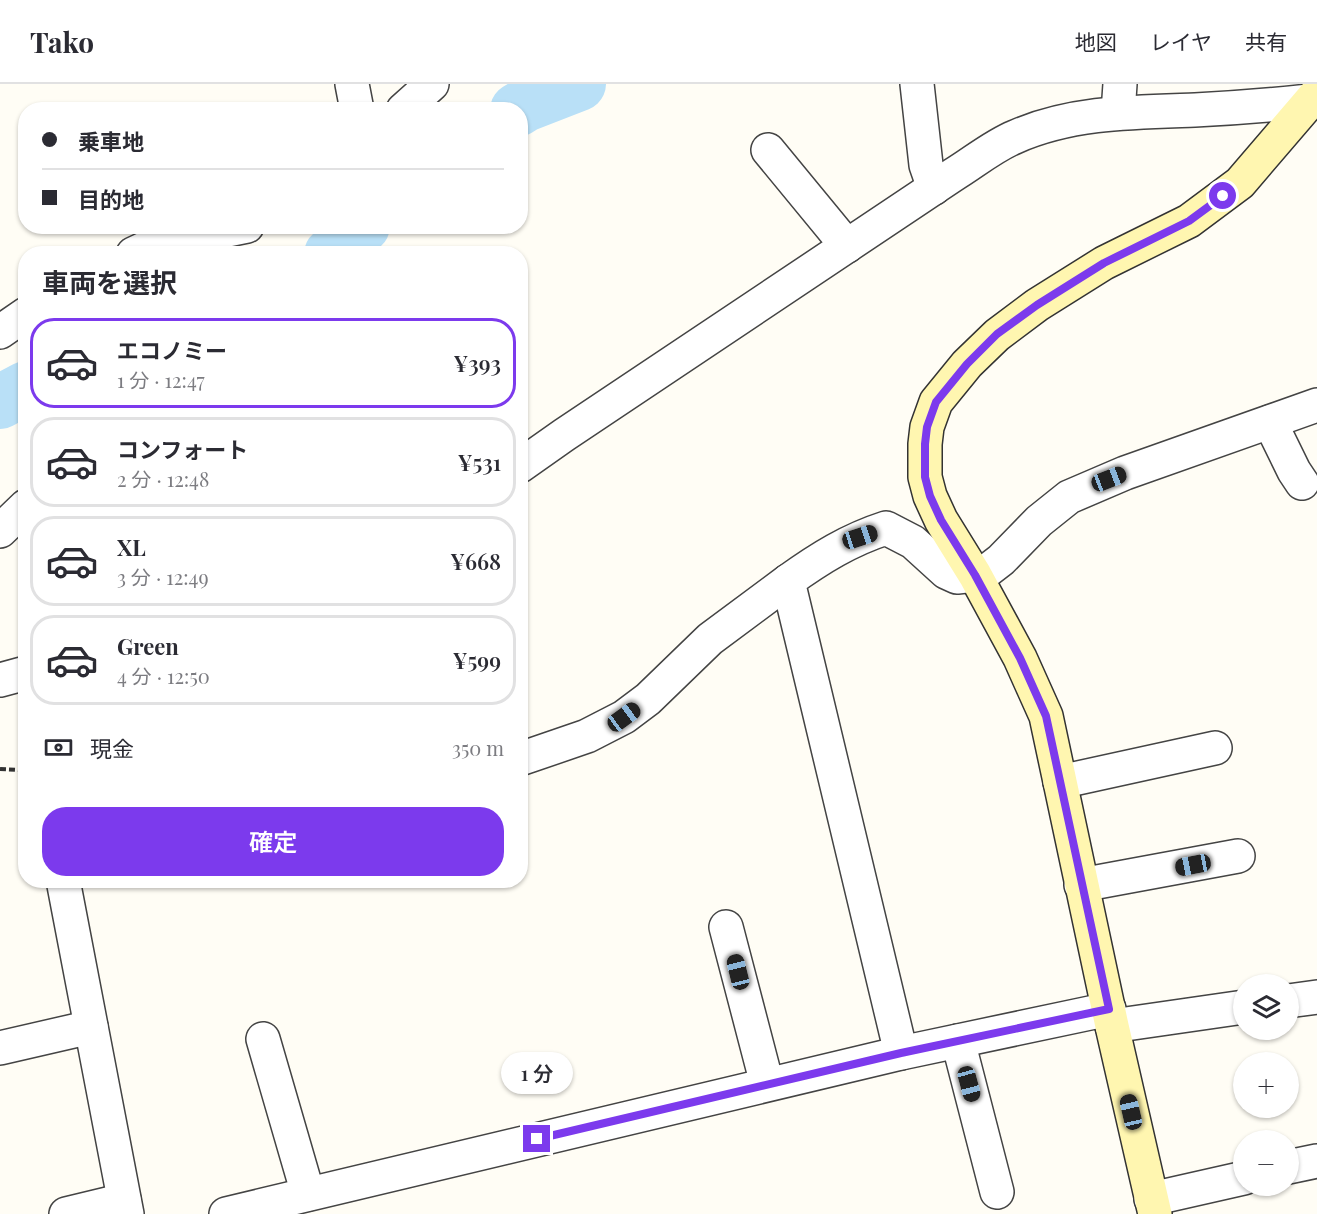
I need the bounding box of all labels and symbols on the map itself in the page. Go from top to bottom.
route start [1209,182,1236,209]
car [1089,464,1129,494]
car [840,523,880,551]
car [604,699,644,735]
car [1174,853,1212,877]
car [725,952,751,992]
callout: 1 分 [501,1052,573,1094]
car [956,1064,982,1104]
car [1118,1092,1144,1132]
route end [523,1125,550,1152]

